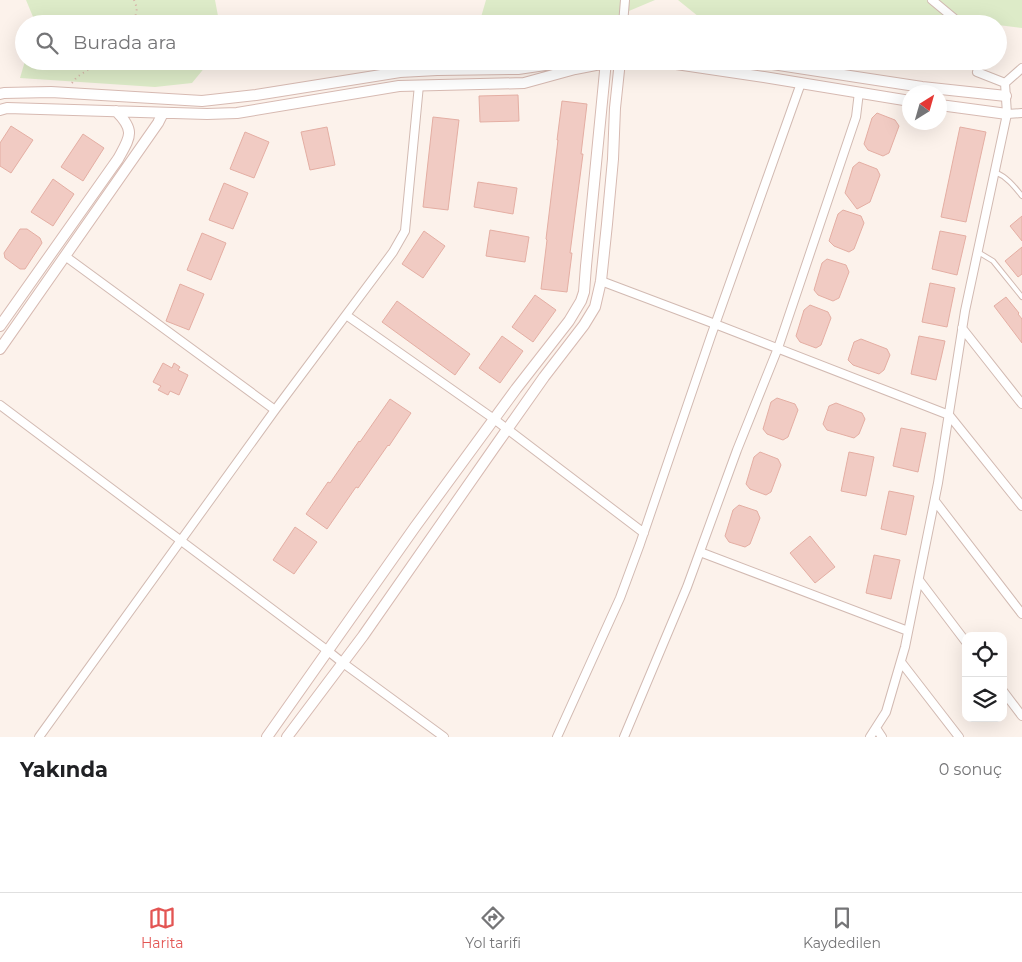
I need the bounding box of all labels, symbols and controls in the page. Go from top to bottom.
search box [15,15,1007,70]
icon: search [33,29,61,57]
text: Burada ara [73,31,177,54]
north arrow [902,85,947,130]
map controls [962,632,1007,722]
button: locate [962,632,1007,677]
button: layers [962,677,1007,722]
text: Yakında [20,757,108,782]
text: 0 sonuç [939,760,1002,779]
tab: Harita [141,904,183,952]
tab: Yol tarifi [465,904,521,952]
tab: Kaydedilen [803,904,881,952]

